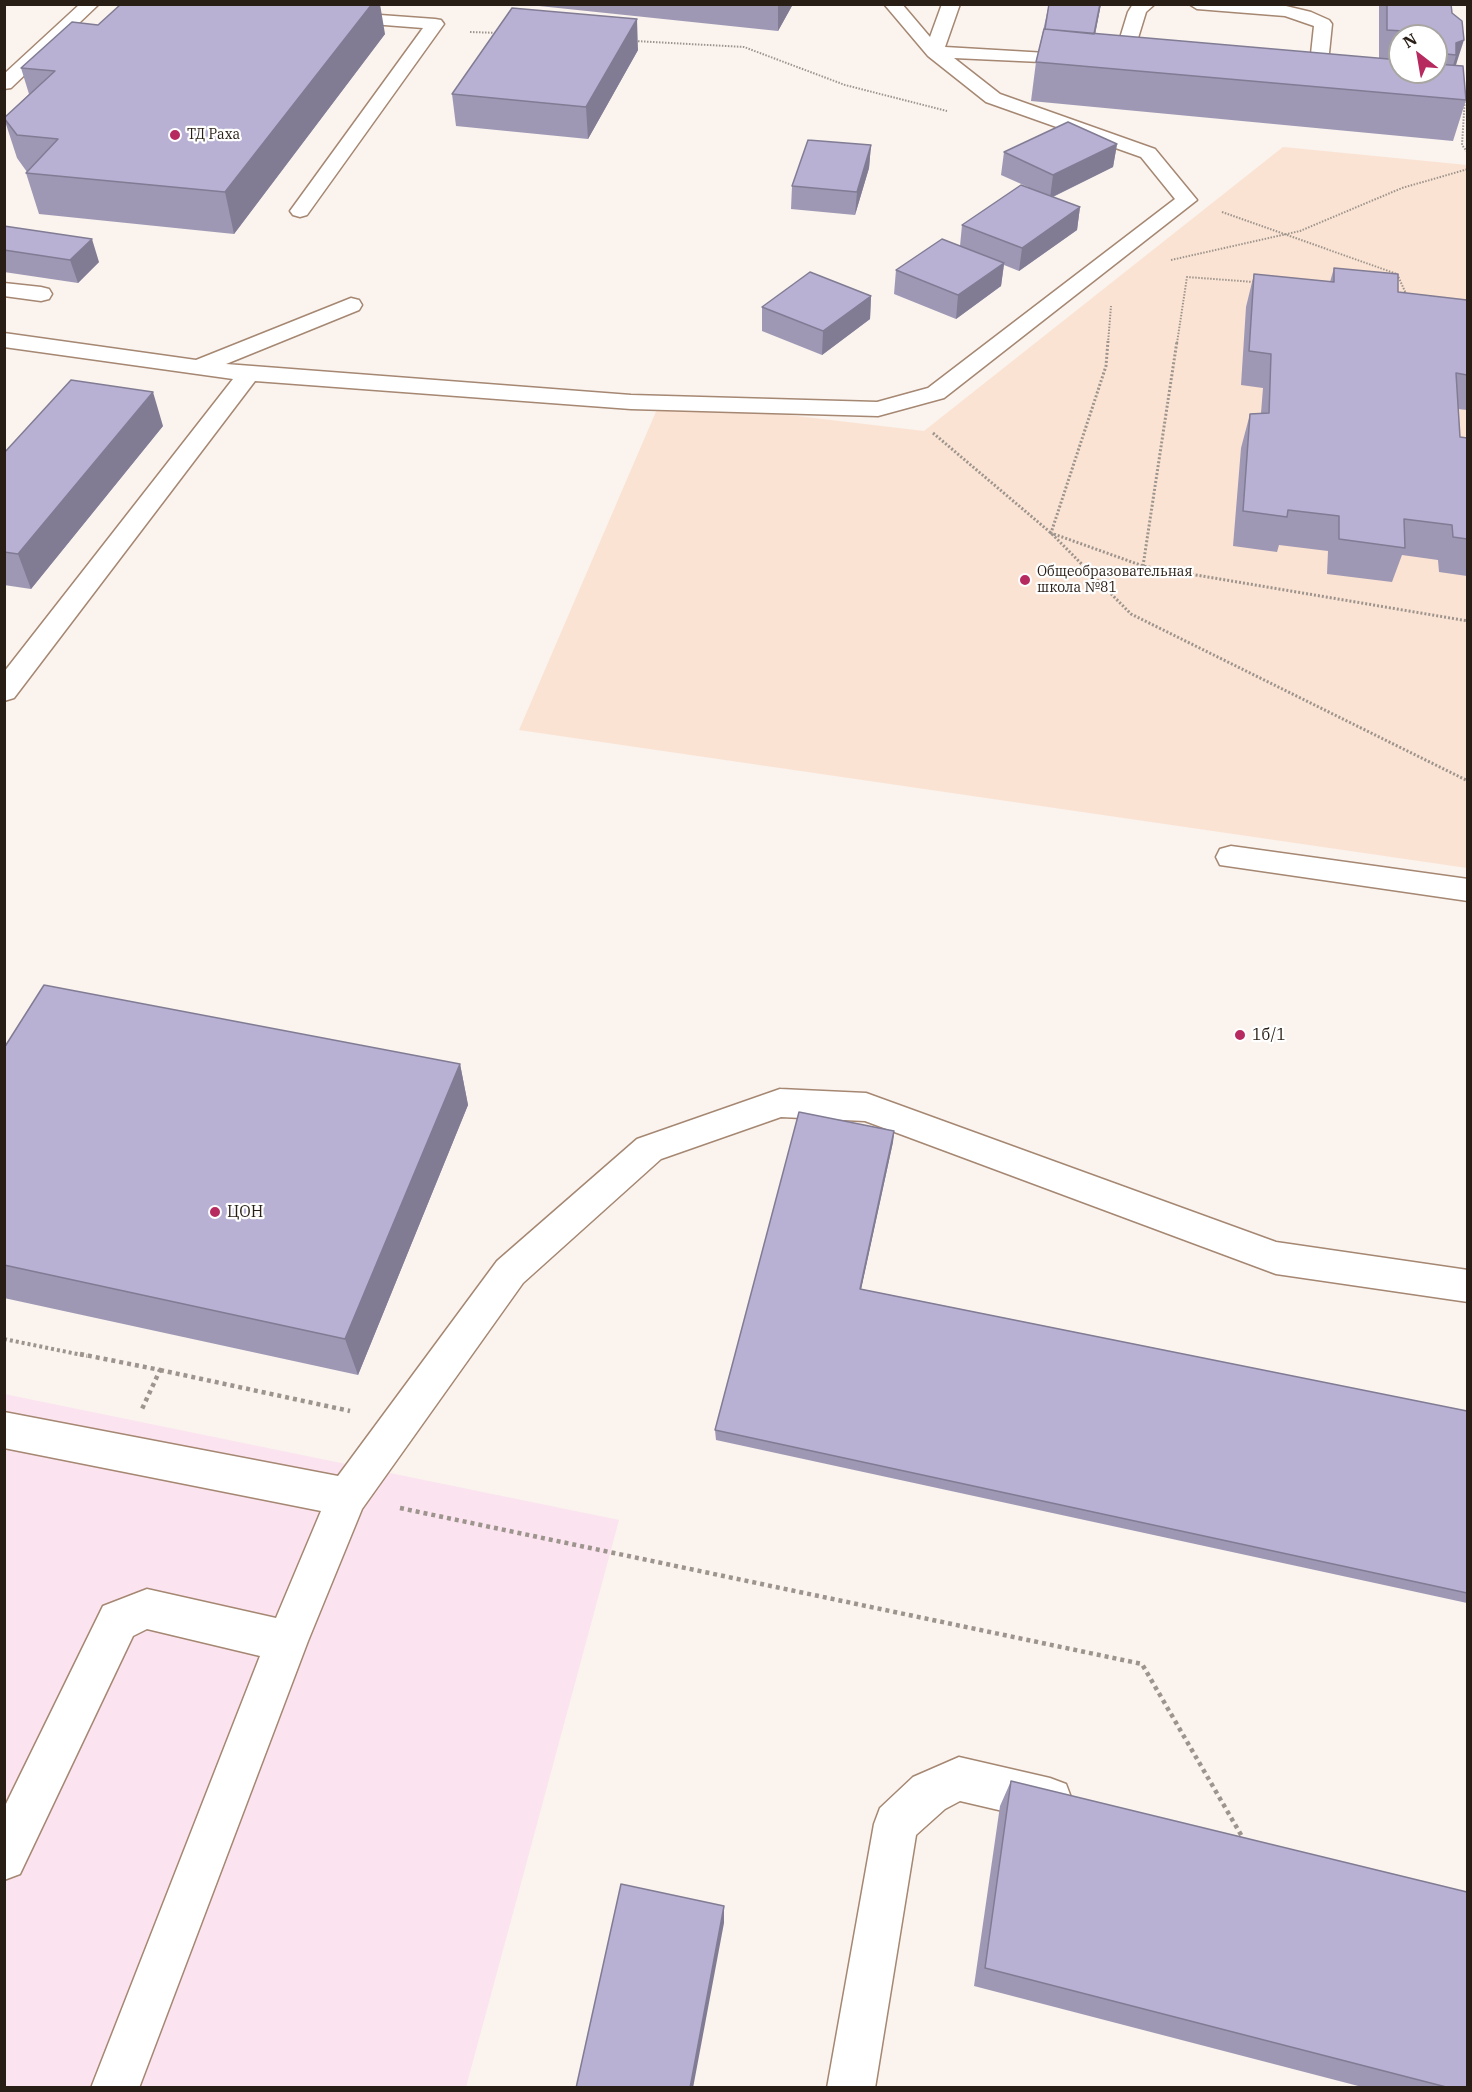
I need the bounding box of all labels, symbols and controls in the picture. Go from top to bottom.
north arrow [1388,24,1448,84]
text: N [1399,28,1420,52]
place label: ТД Раха [187,127,240,143]
marker: ТД Раха [168,128,182,142]
place label: Общеобразовательная школа №81 [1037,564,1193,596]
marker: Общеобразовательная школа №81 [1018,573,1032,587]
place label: 1б/1 [1252,1025,1286,1045]
marker: 1б/1 [1233,1028,1247,1042]
place label: ЦОН [227,1202,263,1222]
marker: ЦОН [208,1205,222,1219]

